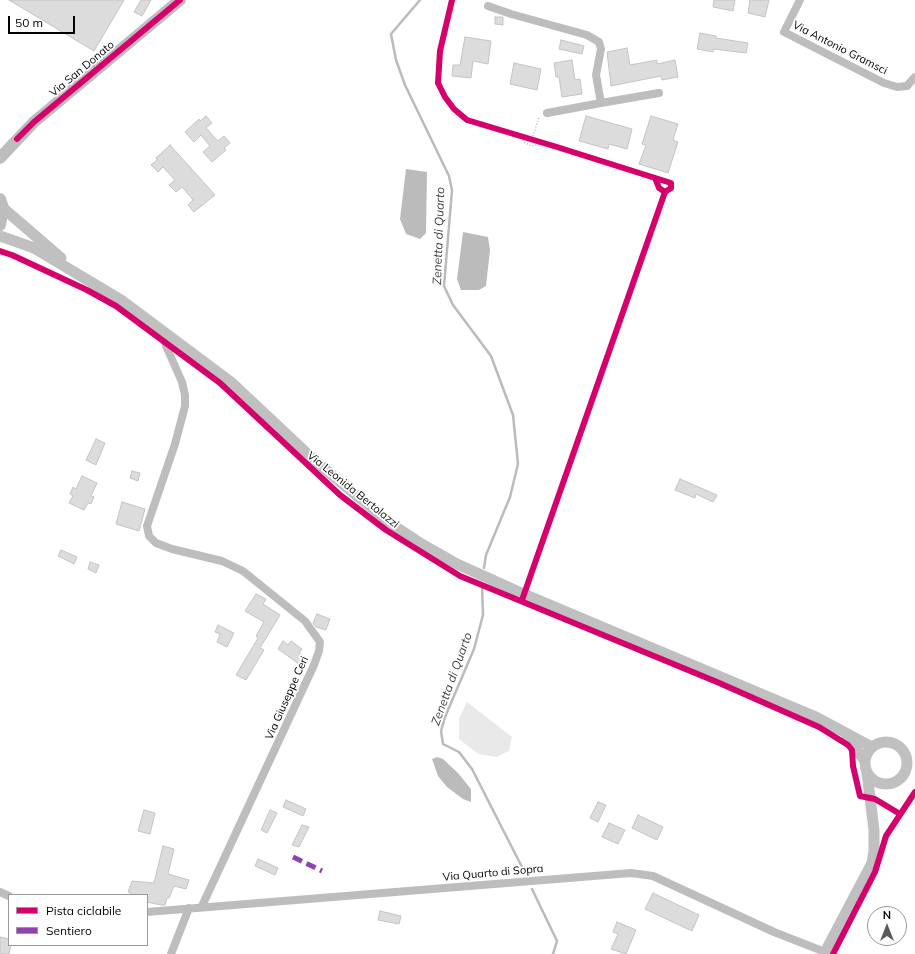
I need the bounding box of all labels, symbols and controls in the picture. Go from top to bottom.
scale bar [10,8,77,34]
text: 50 m [15,15,43,30]
street label: Via Antonio Gramsci [791,18,889,78]
street label: Via San Donato [47,38,117,100]
water label: Zenetta di Quarto [430,187,448,285]
street label: Via Leonida Bertolazzi [304,449,402,531]
water label: Zenetta di Quarto [428,631,476,727]
street label: Via Giuseppe Ceri [263,654,311,742]
street label: Via Quarto di Sopra [442,862,544,884]
legend [8,894,148,946]
text: Pista ciclabile [46,903,121,918]
north arrow [867,906,907,946]
text: N [883,908,891,922]
text: Sentiero [46,923,92,938]

